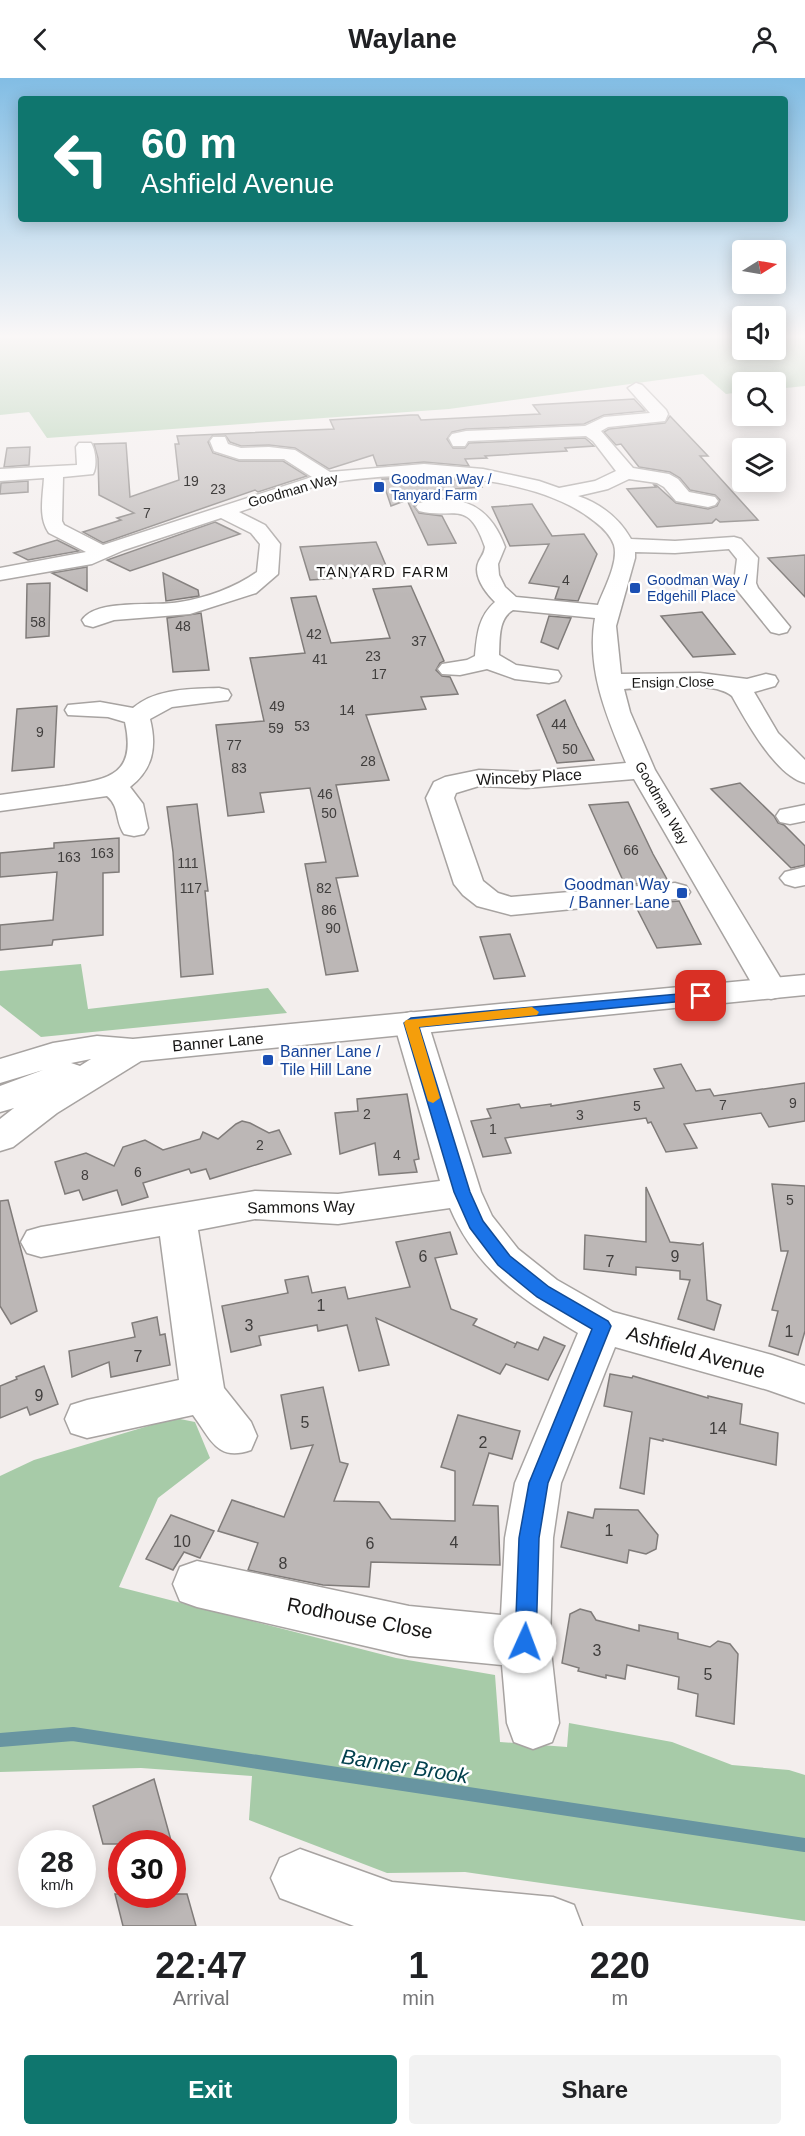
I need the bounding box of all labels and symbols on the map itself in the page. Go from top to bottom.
north arrow [732,240,786,294]
street label: Goodman Way [246,470,340,510]
place label: Goodman Way / Tanyard Farm [391,471,492,503]
house number: 19 [183,473,199,489]
marker: Goodman Way / Tanyard Farm [372,480,386,494]
house number: 23 [210,481,226,497]
house number: 7 [143,505,151,521]
district label: TANYARD FARM [316,563,450,580]
house number: 4 [562,572,570,588]
place label: Goodman Way / Edgehill Place [647,572,748,604]
marker: Goodman Way / Edgehill Place [628,581,642,595]
house number: 58 [30,614,46,630]
house number: 48 [175,618,191,634]
house number: 42 [306,626,322,642]
house number: 37 [411,633,427,649]
house number: 23 [365,648,381,664]
house number: 41 [312,651,328,667]
house number: 17 [371,666,387,682]
street label: Ensign Close [632,673,715,691]
house number: 49 [269,698,285,714]
house number: 14 [339,702,355,718]
house number: 44 [551,716,567,732]
house number: 53 [294,718,310,734]
house number: 59 [268,720,284,736]
house number: 9 [36,724,44,740]
house number: 77 [226,737,242,753]
house number: 50 [562,741,578,757]
house number: 28 [360,753,376,769]
street label: Goodman Way [632,759,692,847]
house number: 83 [231,760,247,776]
street label: Winceby Place [476,766,582,788]
house number: 46 [317,786,333,802]
house number: 50 [321,805,337,821]
house number: 66 [623,842,639,858]
house number: 163 [90,845,114,861]
house number: 163 [57,849,81,865]
house number: 111 [177,855,199,871]
place label: Goodman Way / Banner Lane [564,876,670,911]
house number: 117 [180,880,202,896]
house number: 82 [316,880,332,896]
marker: Goodman Way / Banner Lane [675,886,689,900]
house number: 86 [321,902,337,918]
house number: 90 [325,920,341,936]
pin [675,970,726,1021]
street label: Banner Lane [172,1030,264,1054]
place label: Banner Lane / Tile Hill Lane [280,1043,381,1078]
marker: Banner Lane / Tile Hill Lane [261,1053,275,1067]
house number: 9 [789,1095,797,1111]
house number: 7 [719,1097,727,1113]
house number: 5 [633,1098,641,1114]
house number: 2 [363,1106,371,1122]
house number: 3 [576,1107,584,1123]
house number: 1 [489,1121,497,1137]
house number: 2 [256,1137,264,1153]
house number: 4 [393,1147,401,1163]
house number: 6 [134,1164,142,1180]
house number: 8 [81,1167,89,1183]
house number: 5 [786,1192,794,1208]
street label: Sammons Way [247,1198,355,1216]
house number: 6 [419,1248,428,1265]
house number: 9 [671,1248,680,1265]
house number: 7 [606,1253,615,1270]
house number: 1 [317,1297,326,1314]
house number: 3 [245,1317,254,1334]
street label: Ashfield Avenue [624,1322,768,1382]
house number: 1 [785,1323,794,1340]
house number: 7 [134,1348,143,1365]
house number: 9 [35,1387,44,1404]
house number: 5 [301,1414,310,1431]
house number: 14 [709,1420,727,1437]
house number: 2 [479,1434,488,1451]
house number: 1 [605,1522,614,1539]
house number: 10 [173,1533,191,1550]
house number: 4 [450,1534,459,1551]
house number: 6 [366,1535,375,1552]
house number: 8 [279,1555,288,1572]
street label: Rodhouse Close [285,1593,435,1643]
position arrow [493,1610,557,1674]
house number: 3 [593,1642,602,1659]
house number: 5 [704,1666,713,1683]
water label: Banner Brook [340,1745,472,1788]
speed limit sign: 30 [108,1830,186,1908]

